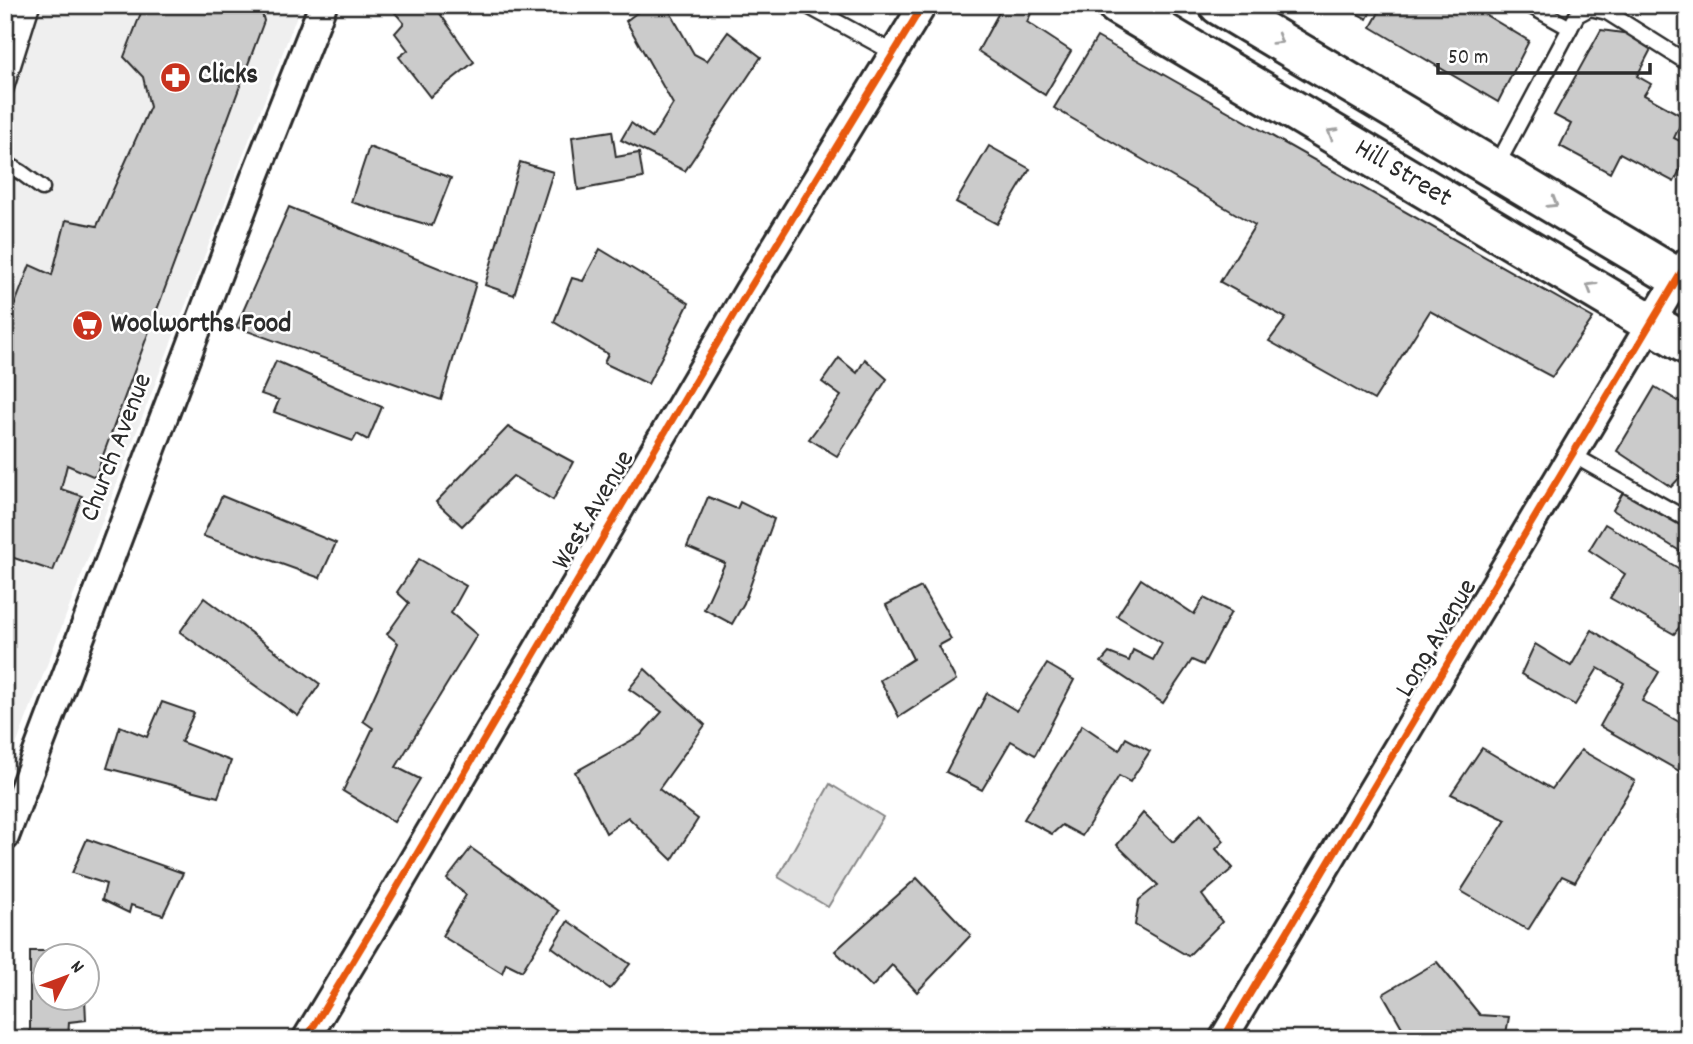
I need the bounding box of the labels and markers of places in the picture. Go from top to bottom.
place label: Clicks [198,57,258,97]
pharmacy icon: Clicks [158,60,192,94]
place label: Woolworths Food [111,306,291,346]
supermarket icon: Woolworths Food [71,309,105,343]

